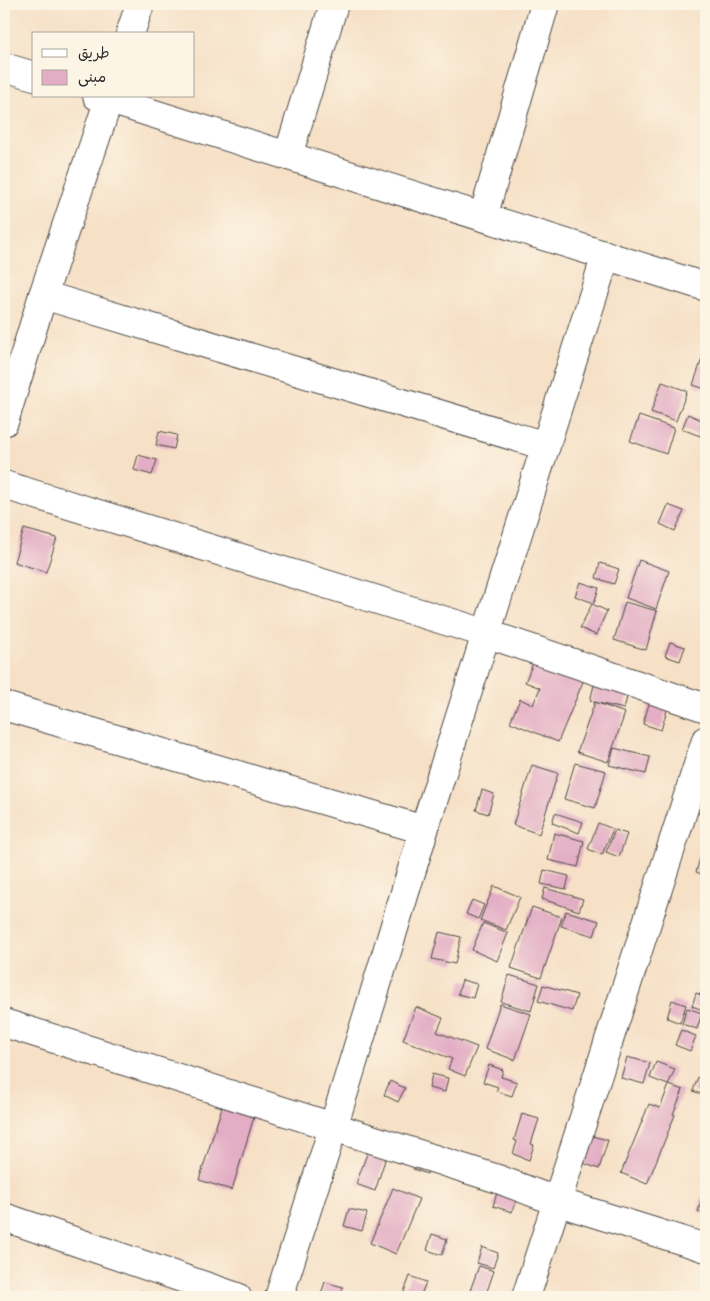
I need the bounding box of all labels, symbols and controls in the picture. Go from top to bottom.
legend [32,32,195,98]
text: طريق [78,44,110,62]
text: مبنى [78,68,106,87]

